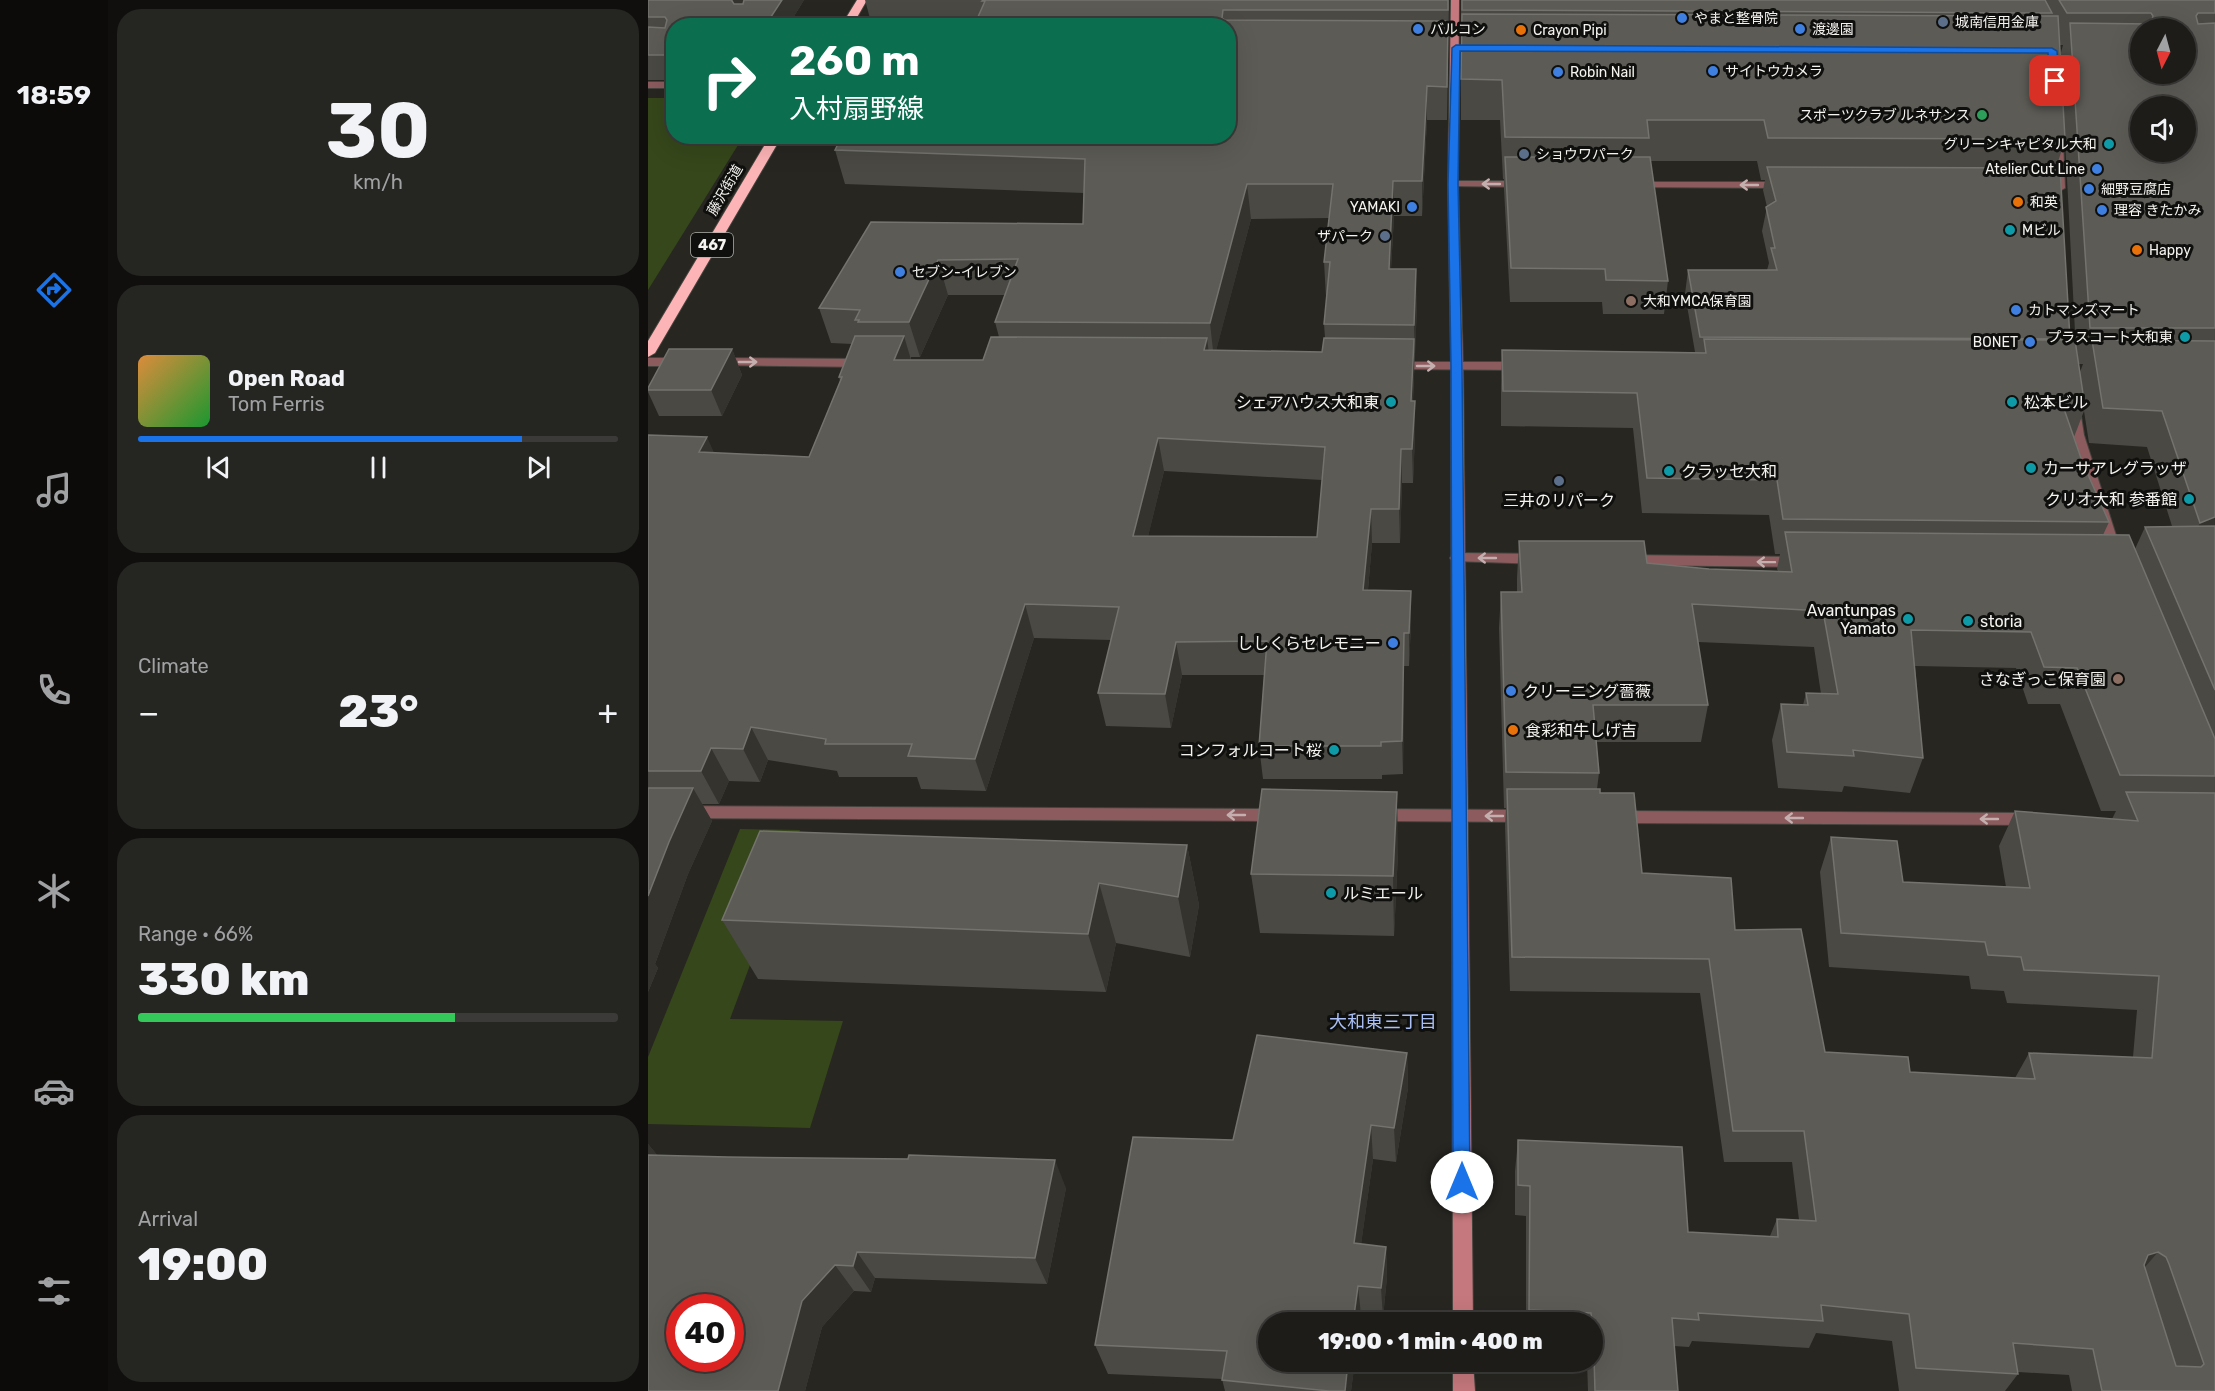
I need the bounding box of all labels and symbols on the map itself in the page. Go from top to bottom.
place label: やまと整骨院 [1694,10,1778,27]
marker: やまと整骨院 [1675,11,1689,25]
place label: 城南信用金庫 [1955,14,2039,31]
marker: 城南信用金庫 [1936,15,1950,29]
north arrow [2130,18,2196,84]
place label: バルコン [1430,21,1486,38]
place label: 渡邊園 [1812,21,1854,38]
marker: バルコン [1411,22,1425,36]
place label: Crayon Pipi [1533,22,1607,39]
marker: 渡邊園 [1793,22,1807,36]
marker: Crayon Pipi [1514,23,1528,37]
pin [2029,55,2080,106]
place label: サイトウカメラ [1725,63,1823,80]
place label: Robin Nail [1570,64,1635,81]
marker: サイトウカメラ [1706,64,1720,78]
marker: Robin Nail [1551,65,1565,79]
place label: スポーツクラブ ルネサンス [1799,107,1970,124]
marker: スポーツクラブ ルネサンス [1975,108,1989,122]
place label: グリーンキャピタル大和 [1944,136,2097,153]
marker: グリーンキャピタル大和 [2102,137,2116,151]
place label: ショウワパーク [1536,146,1634,163]
marker: ショウワパーク [1517,147,1531,161]
place label: Atelier Cut Line [1985,161,2085,178]
street label: 藤沢街道 [704,162,746,218]
marker: Atelier Cut Line [2090,162,2104,176]
one-way arrow [1482,178,1502,190]
one-way arrow [1740,179,1760,191]
place label: 細野豆腐店 [2101,181,2171,198]
marker: 細野豆腐店 [2082,182,2096,196]
place label: 和英 [2030,194,2058,211]
marker: 和英 [2011,195,2025,209]
place label: YAMAKI [1350,199,1400,216]
marker: YAMAKI [1405,200,1419,214]
place label: 理容 きたかみ [2114,202,2201,219]
marker: 理容 きたかみ [2095,203,2109,217]
place label: Mビル [2022,222,2061,239]
marker: Mビル [2003,223,2017,237]
place label: ザパーク [1317,228,1373,245]
marker: ザパーク [1378,229,1392,243]
road number: 467 [691,233,733,257]
place label: Happy [2149,242,2191,259]
marker: Happy [2130,243,2144,257]
place label: セブン-イレブン [912,264,1017,281]
marker: セブン-イレブン [893,265,907,279]
place label: 大和YMCA保育園 [1643,293,1752,310]
marker: 大和YMCA保育園 [1624,294,1638,308]
place label: カトマンズマート [2028,302,2140,319]
marker: カトマンズマート [2009,303,2023,317]
place label: プラスコート大和東 [2047,329,2173,346]
marker: プラスコート大和東 [2178,330,2192,344]
place label: BONET [1973,334,2018,351]
marker: BONET [2023,335,2037,349]
one-way arrow [738,356,758,368]
one-way arrow [1416,360,1436,372]
place label: シェアハウス大和東 [1236,393,1379,412]
place label: 松本ビル [2024,393,2088,412]
marker: シェアハウス大和東 [1384,395,1398,409]
marker: 松本ビル [2005,395,2019,409]
place label: カーサアレグラッザ [2043,459,2187,478]
marker: カーサアレグラッザ [2024,461,2038,475]
place label: クラッセ大和 [1681,462,1777,481]
marker: クラッセ大和 [1662,464,1676,478]
marker: 三井のリパーク [1552,474,1566,488]
place label: クリオ大和 参番館 [2045,490,2177,509]
place label: 三井のリパーク [1503,491,1615,510]
marker: クリオ大和 参番館 [2182,492,2196,506]
one-way arrow [1478,553,1498,564]
one-way arrow [1757,556,1777,567]
place label: Avantunpas Yamato [1807,601,1896,638]
marker: Avantunpas Yamato [1901,612,1915,626]
place label: storia [1980,612,2022,631]
marker: storia [1961,614,1975,628]
place label: ししくらセレモニー [1237,634,1381,653]
marker: ししくらセレモニー [1386,636,1400,650]
place label: さなぎっこ保育園 [1979,670,2106,689]
marker: さなぎっこ保育園 [2111,672,2125,686]
place label: クリーニング薔薇 [1523,682,1651,701]
marker: クリーニング薔薇 [1504,684,1518,698]
place label: 食彩和牛しげ吉 [1525,721,1637,740]
marker: 食彩和牛しげ吉 [1506,723,1520,737]
place label: コンフォルコート桜 [1179,741,1322,760]
marker: コンフォルコート桜 [1327,743,1341,757]
one-way arrow [1226,809,1246,821]
one-way arrow [1484,810,1504,822]
one-way arrow [1784,812,1804,824]
one-way arrow [1979,813,1999,825]
place label: ルミエール [1343,884,1423,903]
marker: ルミエール [1324,886,1338,900]
district label: 大和東三丁目 [1329,1011,1437,1033]
position arrow [1430,1150,1494,1214]
speed limit sign: 40 [666,1294,744,1372]

